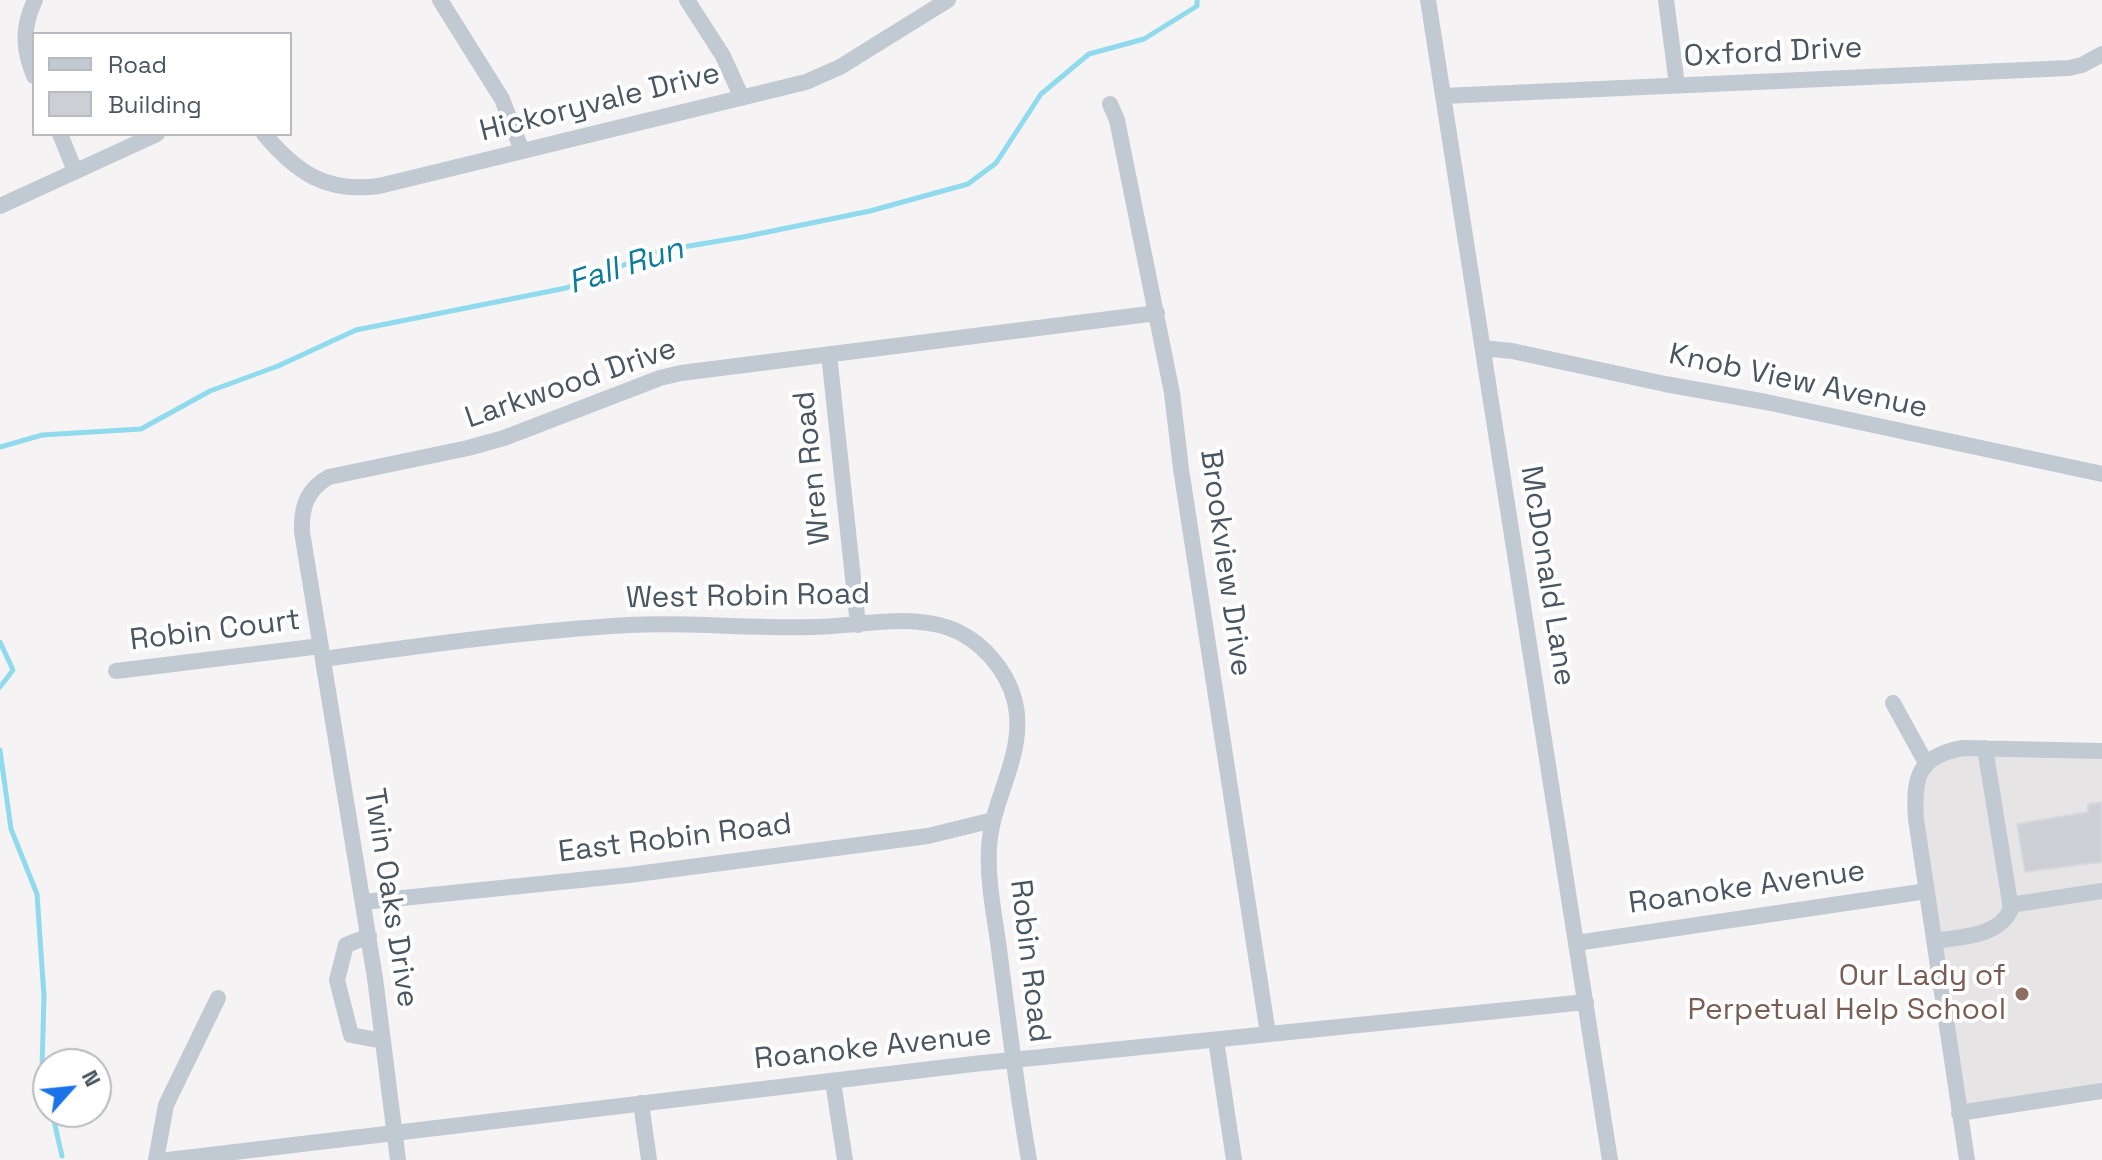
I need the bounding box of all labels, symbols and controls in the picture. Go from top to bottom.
street label: Oxford Drive [1683,30,1863,76]
legend [32,32,292,136]
text: Road [108,49,167,80]
street label: Hickoryvale Drive [476,56,724,150]
text: Building [108,89,202,120]
water label: Fall Run [564,230,688,304]
street label: Larkwood Drive [461,331,681,437]
street label: Knob View Avenue [1665,337,1931,427]
street label: Wren Road [787,389,839,547]
street label: Brookview Drive [1191,447,1259,679]
street label: McDonald Lane [1512,463,1582,689]
street label: West Robin Road [625,577,871,617]
street label: Robin Court [128,603,302,659]
street label: Twin Oaks Drive [355,786,425,1010]
street label: East Robin Road [556,807,794,871]
street label: Roanoke Avenue [1626,854,1868,922]
street label: Robin Road [1001,877,1057,1045]
place label: Our Lady of Perpetual Help School [1687,959,2006,1030]
marker: Our Lady of Perpetual Help School [2013,985,2031,1003]
street label: Roanoke Avenue [753,1018,993,1078]
north arrow [32,1048,112,1128]
text: N [76,1065,107,1091]

